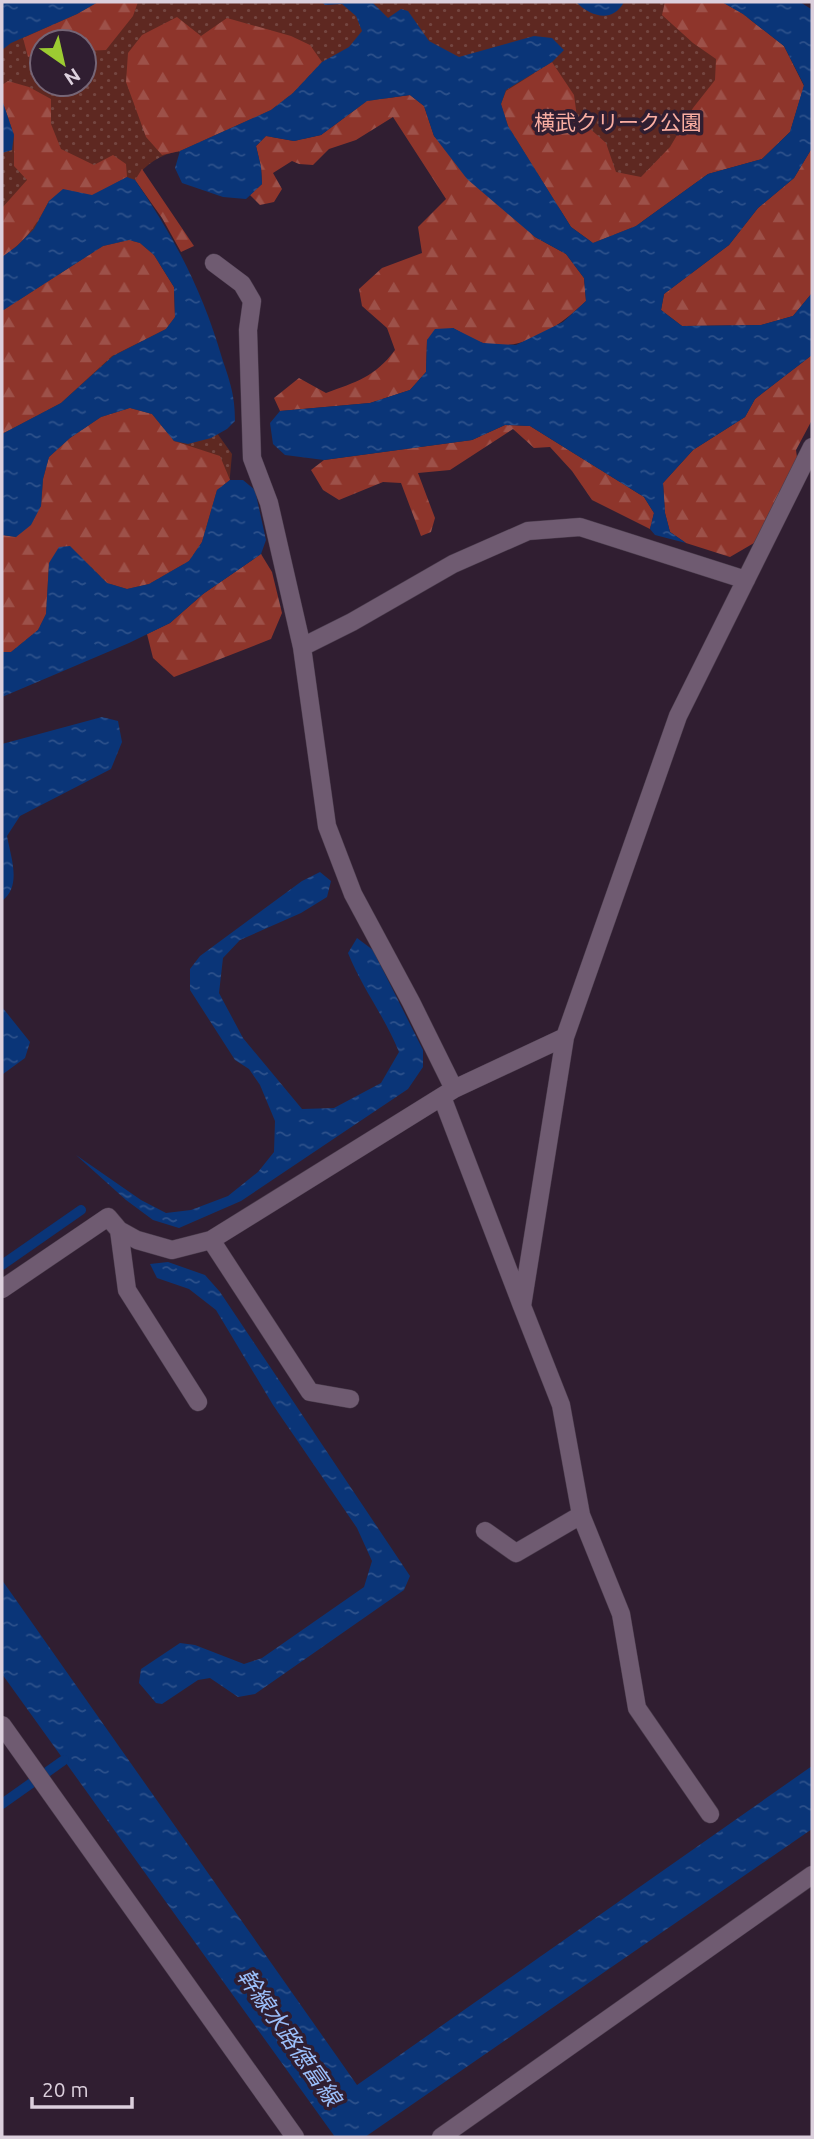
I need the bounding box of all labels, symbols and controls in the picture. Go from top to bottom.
north arrow [28,28,98,98]
text: N [60,64,85,90]
park label: 横武クリーク公園 [534,110,702,134]
water label: 幹線水路徳富線 [233,1964,348,2112]
scale bar [32,2066,131,2110]
text: 20 m [42,2077,89,2101]

